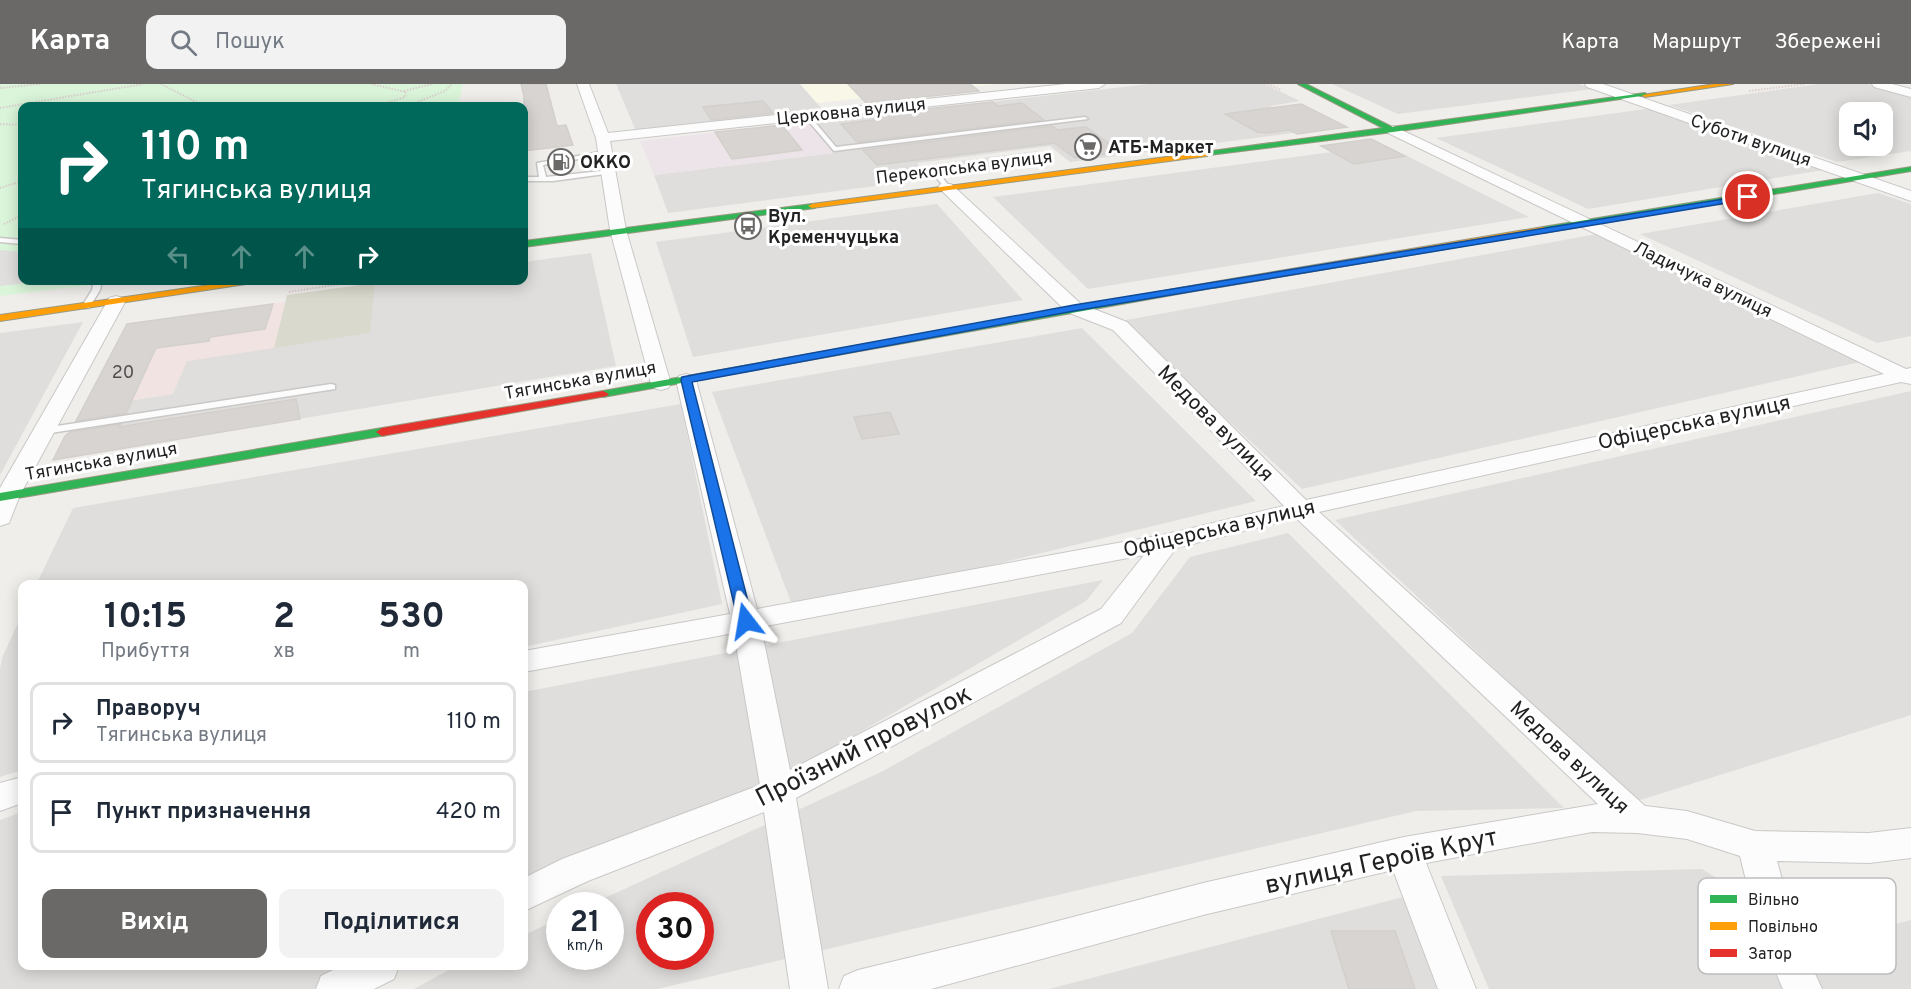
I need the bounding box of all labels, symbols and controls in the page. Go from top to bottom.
search box [146,15,566,69]
text: Карта [30,24,110,60]
icon: search [167,26,200,59]
text: Пошук [215,29,285,56]
text: Карта [1562,29,1619,56]
text: Маршрут [1652,29,1741,56]
text: Збережені [1774,29,1881,56]
street label: Церковна вулиця [775,93,927,132]
map controls [1839,102,1893,156]
button: sound [1839,102,1893,156]
street label: Суботи вулиця [1687,110,1814,173]
text: 110 m [141,122,250,175]
icon: right [42,126,120,204]
supermarket icon: АТБ-Маркет [1073,132,1103,162]
place label: АТБ-Маркет [1108,137,1214,160]
street label: Перекопська вулиця [875,146,1054,191]
fuel station icon: ОККО [546,147,576,177]
place label: ОККО [580,152,631,175]
pin [1722,171,1773,222]
text: Тягинська вулиця [141,174,372,208]
icon: arrive [1731,180,1764,213]
place label: Вул. Кременчуцька [768,206,899,250]
bus stop icon: Вул. Кременчуцька [733,211,763,241]
street label: Ладичука вулиця [1629,237,1776,324]
icon: left [162,240,195,273]
icon: ahead [225,240,258,273]
icon: ahead [288,240,321,273]
icon: right [351,240,384,273]
street label: Тягинська вулиця [502,357,658,406]
street label: Медова вулиця [1151,360,1279,488]
house number: 20 [112,362,134,385]
street label: Офіцерська вулиця [1596,390,1793,457]
street label: Тягинська вулиця [23,438,179,487]
street label: Офіцерська вулиця [1121,494,1318,565]
position arrow [714,589,778,653]
text: 10:15 [104,595,187,641]
text: 2 [273,595,295,641]
text: 530 [378,595,445,641]
text: Прибуття [101,639,190,665]
text: хв [273,639,295,665]
text: m [403,639,420,665]
street label: Проїзний провулок [751,678,978,816]
text: Праворуч [96,696,201,723]
street label: Медова вулиця [1503,696,1635,821]
icon: right [45,706,78,739]
text: 110 m [447,709,501,736]
text: Тягинська вулиця [96,723,267,749]
icon: arrive [45,796,78,829]
text: Пункт призначення [96,799,311,826]
text: 420 m [436,799,501,826]
street label: вулиця Героїв Крут [1262,822,1501,903]
legend [1698,878,1896,974]
button: Вихід [42,889,267,958]
button: Поділитися [279,889,504,958]
text: Вільно [1748,891,1799,911]
speed limit sign: 30 [636,892,714,970]
text: 21 [570,905,600,942]
text: Повільно [1748,918,1818,938]
text: km/h [567,937,603,956]
text: Затор [1748,945,1792,965]

